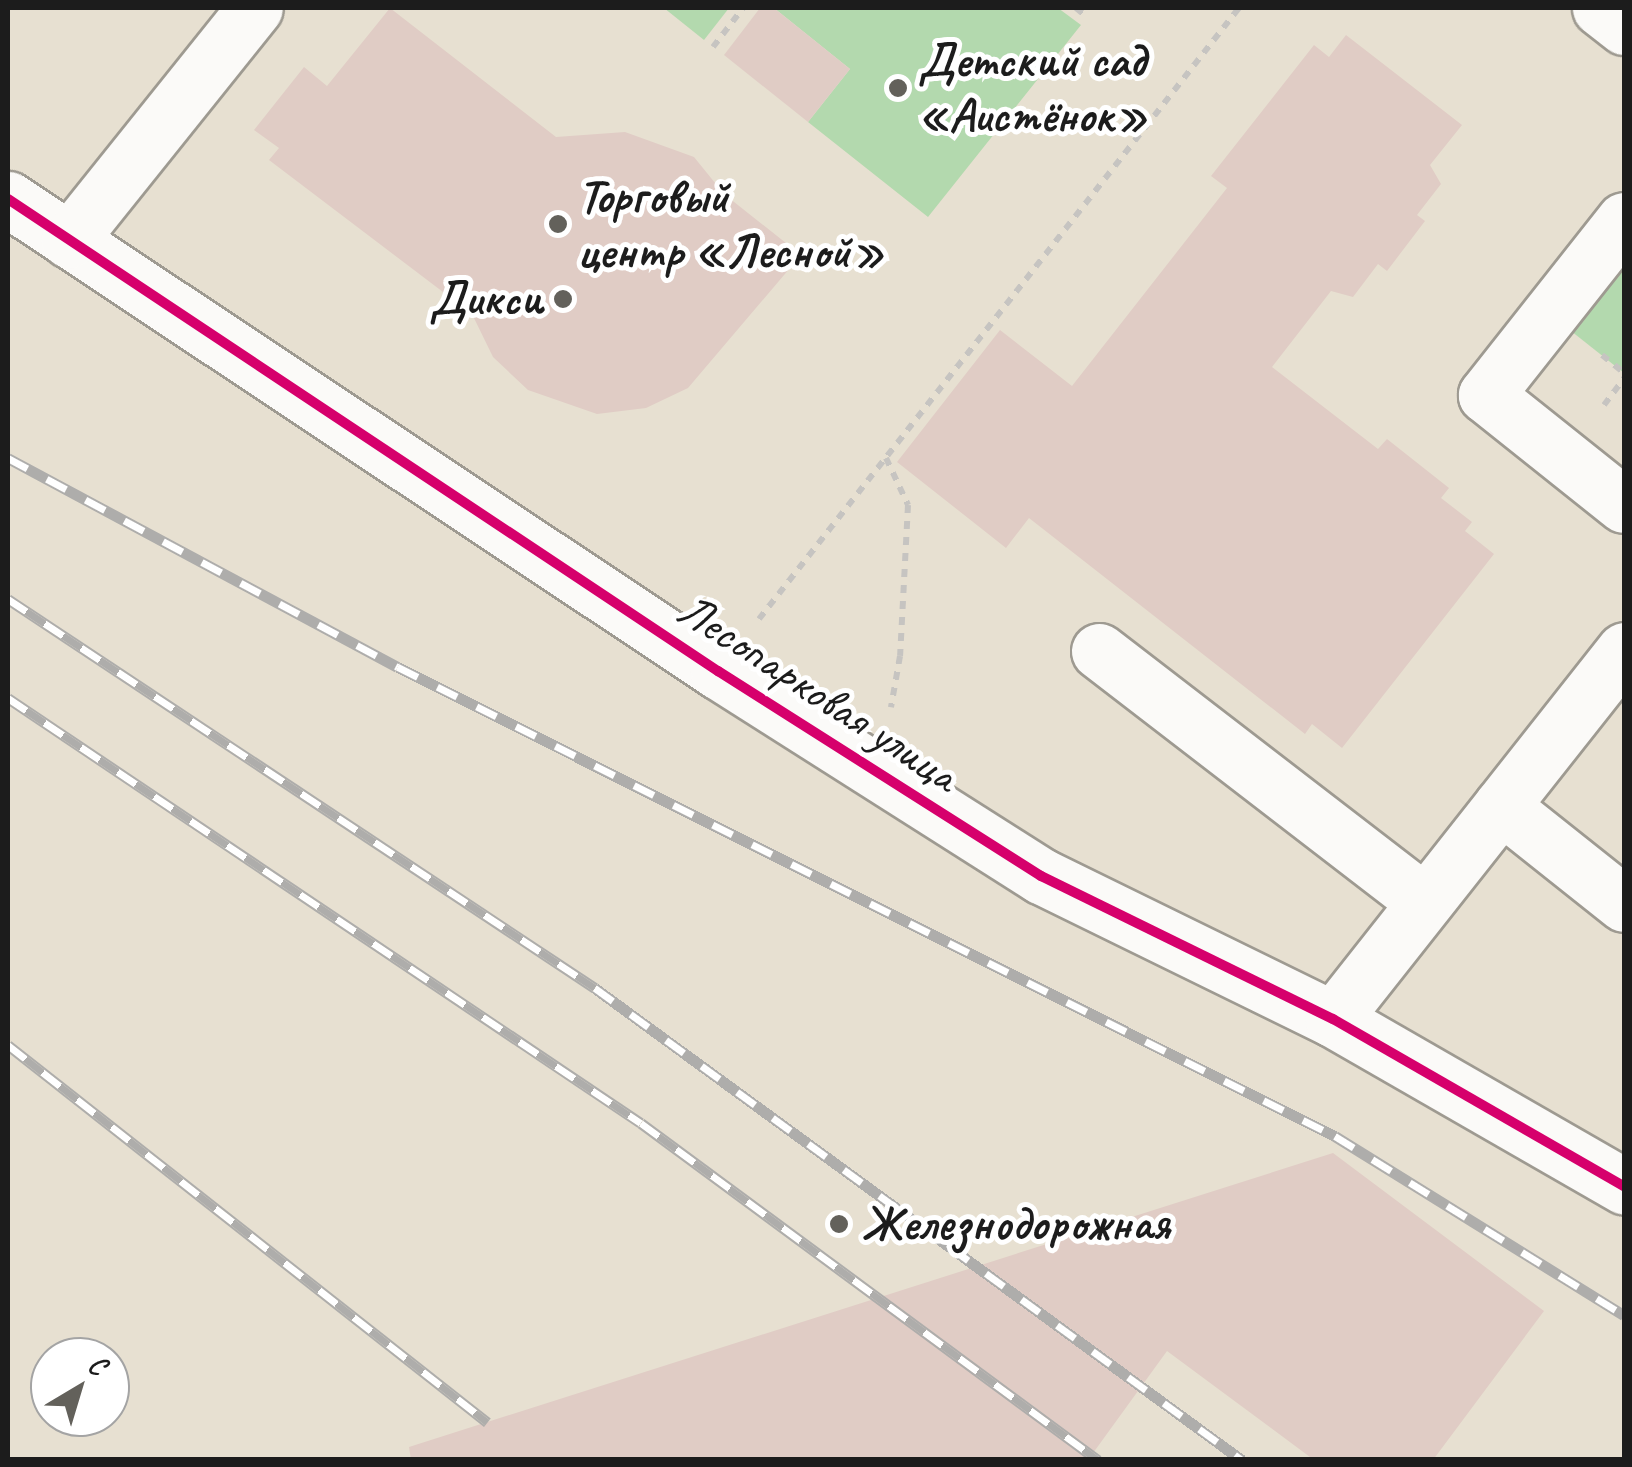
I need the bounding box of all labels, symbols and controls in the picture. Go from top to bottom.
place label: Детский сад «Аистёнок» [918,31,1147,144]
marker: Детский сад «Аистёнок» [887,77,909,99]
place label: Торговый центр «Лесной» [578,167,884,280]
marker: Торговый центр «Лесной» [547,213,569,235]
place label: Дикси [429,270,543,328]
marker: Дикси [552,288,574,310]
street label: Лесопарковая улица [667,580,969,804]
place label: Железнодорожная [862,1195,1170,1253]
marker: Железнодорожная [826,1211,852,1237]
north arrow [30,1337,130,1437]
text: С [81,1347,114,1383]

